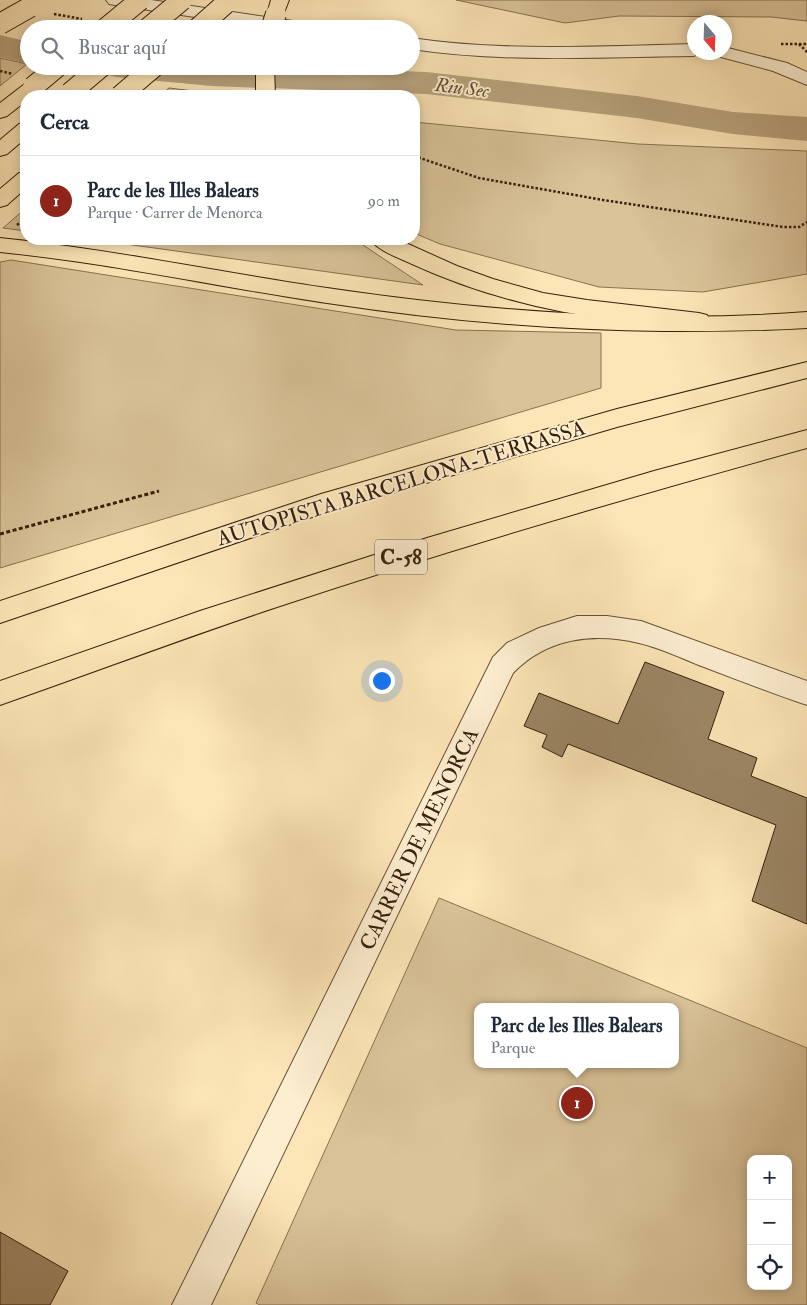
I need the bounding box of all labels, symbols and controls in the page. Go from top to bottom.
north arrow [687,15,732,60]
search box [20,20,420,75]
icon: search [38,34,66,62]
text: Buscar aquí [78,36,166,60]
water label: Riu Sec [433,73,491,103]
text: Cerca [40,109,89,136]
text: Parc de les Illes Balears [87,179,259,203]
text: 1 [53,191,59,211]
text: 90 m [368,191,400,211]
text: Parque · Carrer de Menorca [87,203,263,223]
street label: AUTOPISTA BARCELONA-TERRASSA [213,414,589,553]
road number: C-58 [375,540,427,574]
your location [369,668,395,694]
street label: CARRER DE MENORCA [354,724,485,955]
popup [474,1003,679,1068]
text: Parc de les Illes Balears [491,1014,662,1038]
text: Parque [491,1038,535,1058]
pin: 1 [561,1084,593,1122]
map controls [747,1155,792,1290]
button: + [747,1155,792,1200]
button: − [747,1200,792,1245]
button: locate [747,1245,792,1290]

